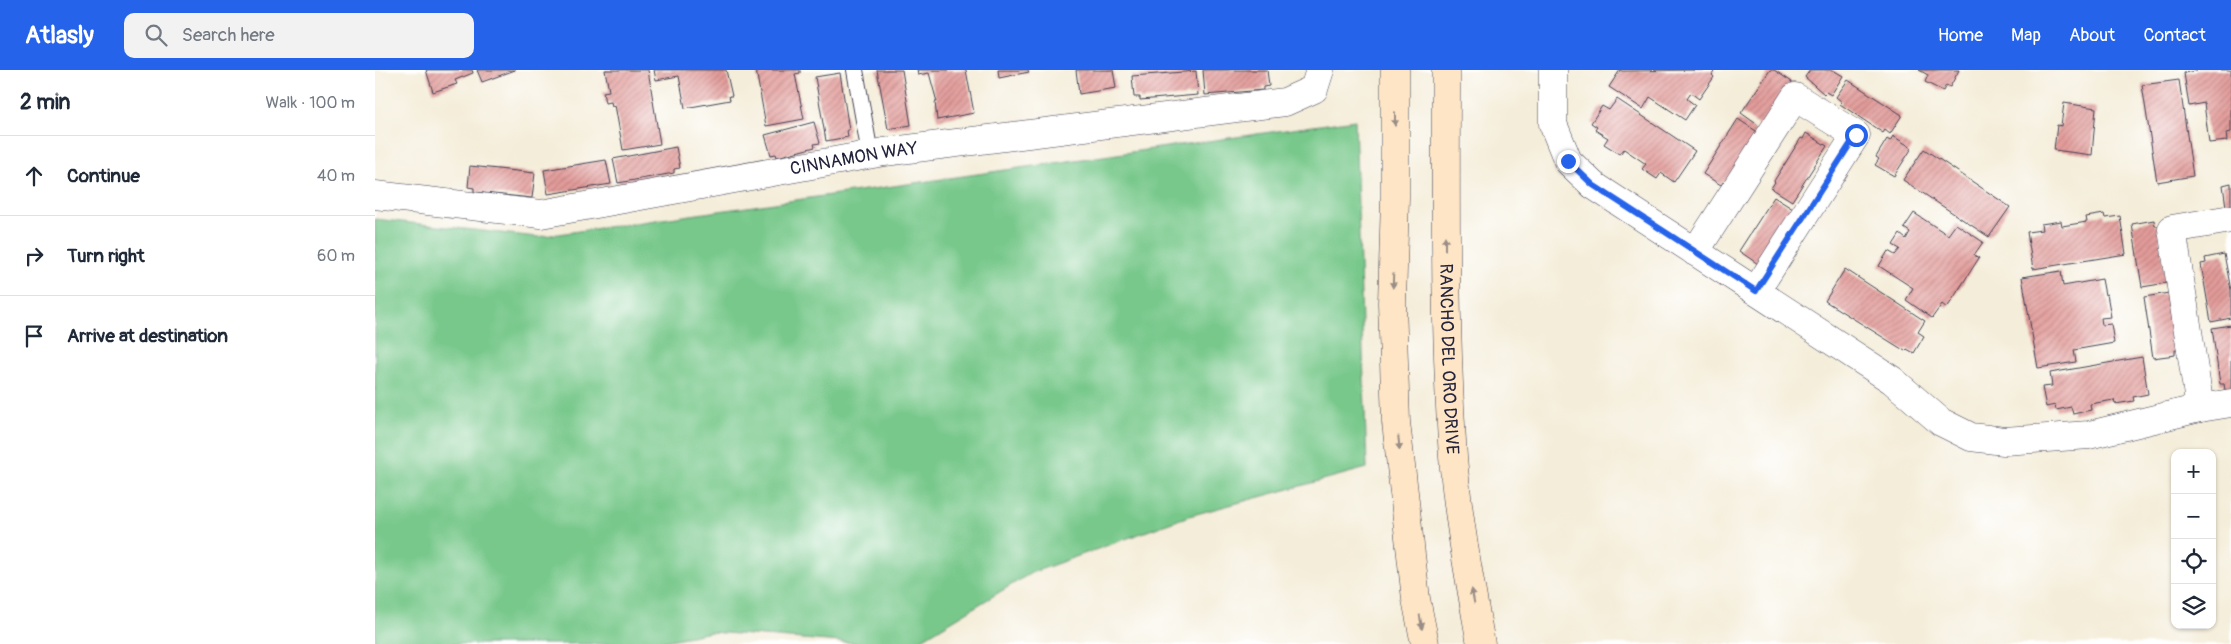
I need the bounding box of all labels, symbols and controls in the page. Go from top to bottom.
search box [124,13,474,58]
text: Atlasly [25,21,94,50]
icon: search [142,21,170,49]
text: Search here [182,23,275,47]
text: Home [1938,24,1983,47]
text: Map [2011,24,2041,47]
text: About [2069,24,2115,47]
text: Contact [2143,24,2206,47]
text: 2 min [20,89,70,116]
text: Walk · 100 m [266,93,355,113]
one-way arrow [1391,111,1399,127]
route start [1845,124,1868,147]
street label: CINNAMON WAY [788,137,920,181]
route end [1557,150,1580,173]
icon: ahead [20,162,48,190]
text: Continue [67,164,140,188]
text: 40 m [317,166,355,186]
one-way arrow [1441,234,1449,250]
icon: right [20,242,48,270]
text: Turn right [67,244,145,268]
text: 60 m [317,246,355,266]
street label: RANCHO DEL ORO DRIVE [1434,263,1464,455]
one-way arrow [1389,273,1397,289]
icon: arrive [20,322,48,350]
text: Arrive at destination [67,324,228,348]
one-way arrow [1395,436,1403,452]
map controls [2171,449,2216,629]
button: + [2171,449,2216,494]
button: − [2171,494,2216,539]
button: locate [2171,539,2216,584]
button: layers [2171,584,2216,629]
one-way arrow [1468,588,1476,604]
one-way arrow [1417,615,1425,630]

